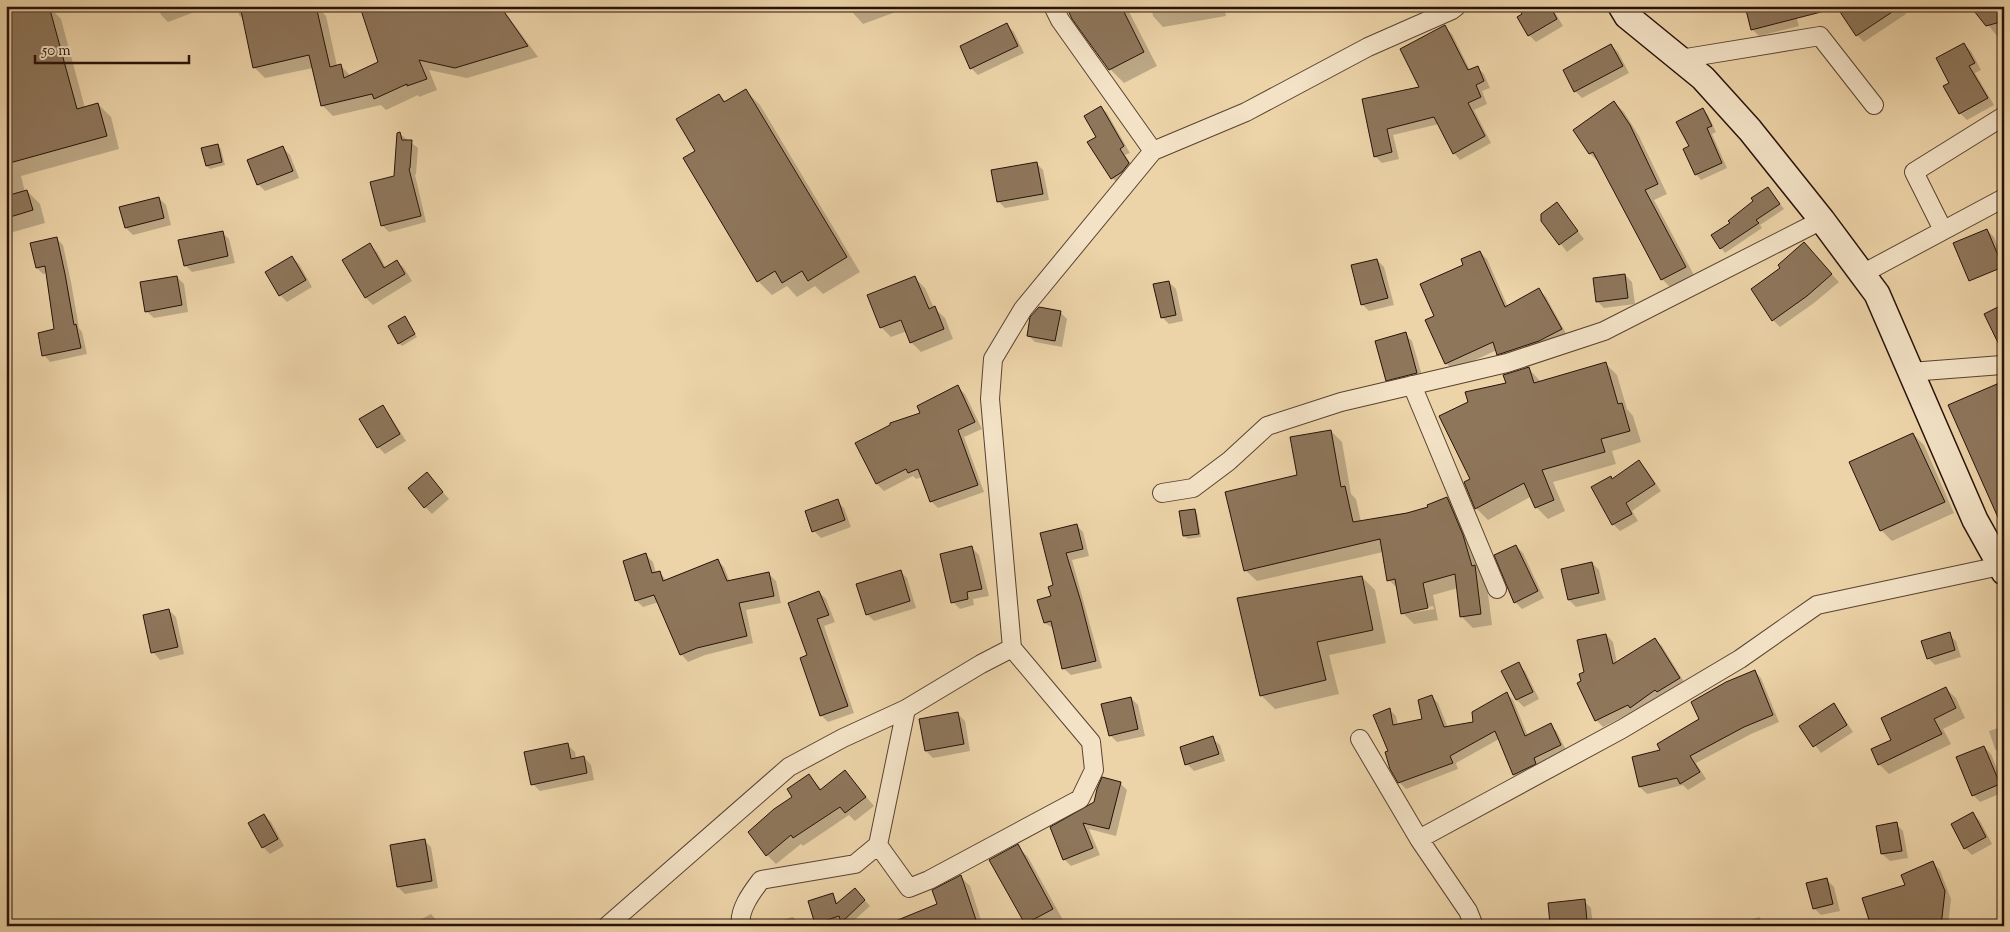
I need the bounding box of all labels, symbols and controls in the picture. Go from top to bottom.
scale bar [35,32,189,64]
text: 50 m [41,41,71,62]

